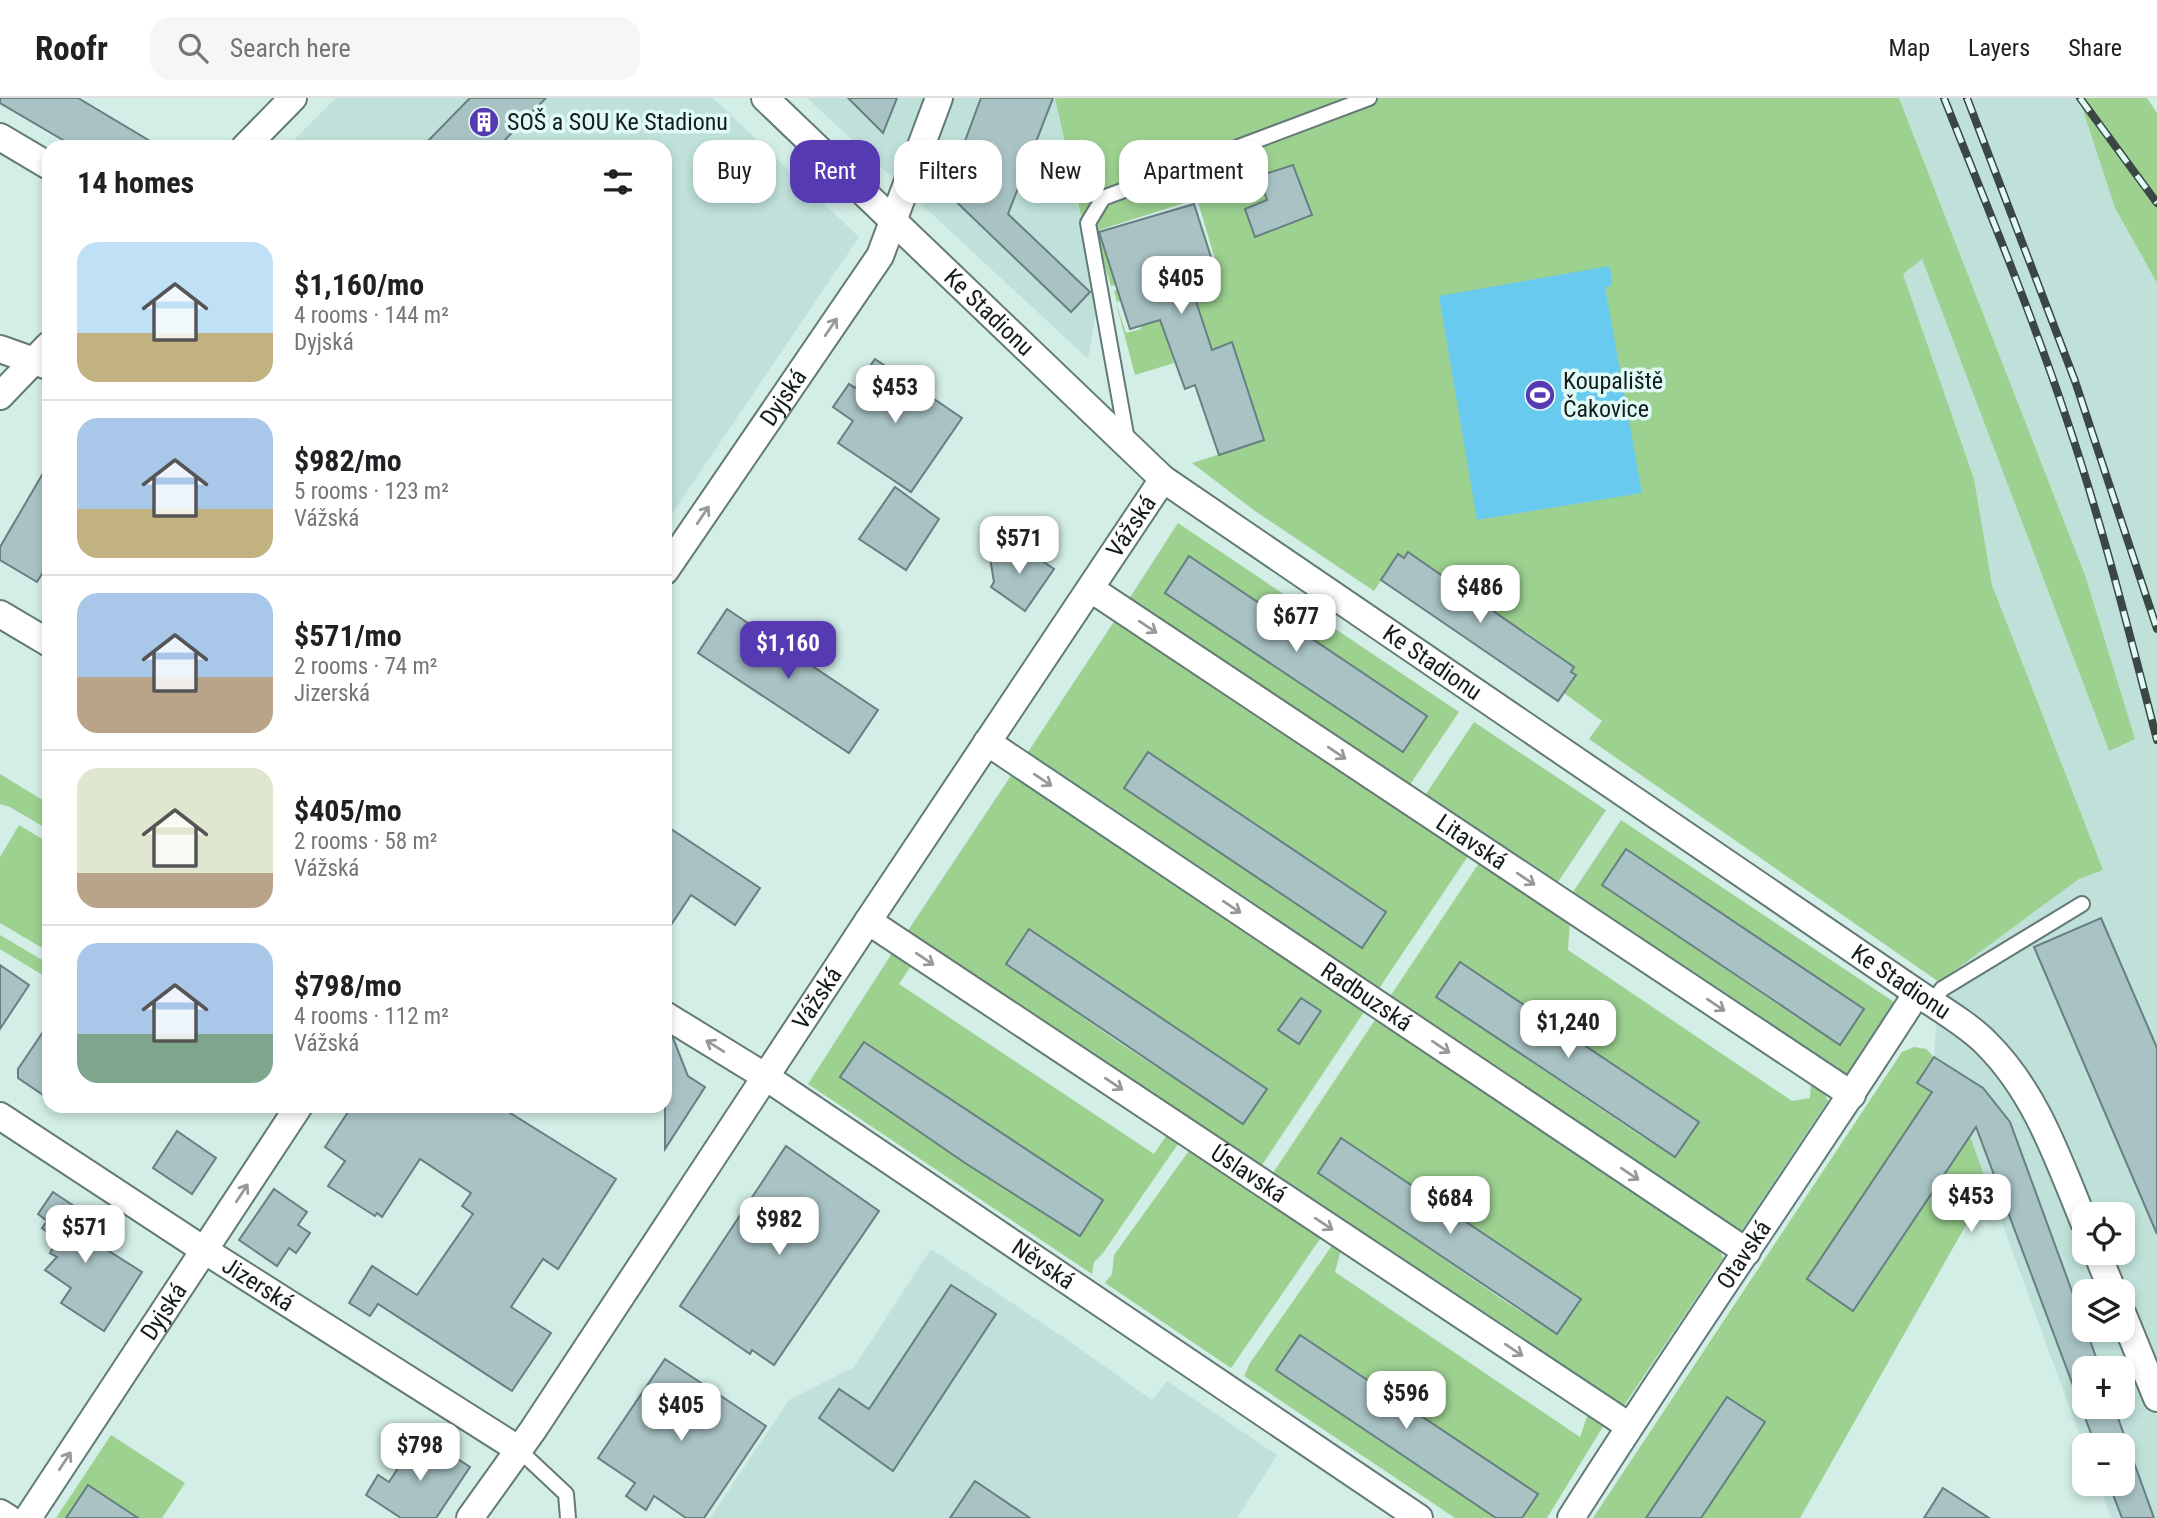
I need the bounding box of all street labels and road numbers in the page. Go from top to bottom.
street label: Ke Stadionu [938,263,1040,362]
street label: Dyjská [754,364,813,431]
street label: Vážská [1101,490,1162,563]
street label: Ke Stadionu [1378,619,1487,706]
street label: Litavská [1431,809,1512,876]
street label: Ke Stadionu [1846,939,1956,1025]
street label: Radbuzská [1316,956,1417,1037]
street label: Vážská [787,962,848,1035]
street label: Úslavská [1206,1139,1292,1209]
street label: Otavská [1711,1215,1777,1294]
street label: Něvská [1007,1233,1080,1295]
street label: Jizerská [217,1251,299,1317]
street label: Dyjská [135,1278,193,1345]

